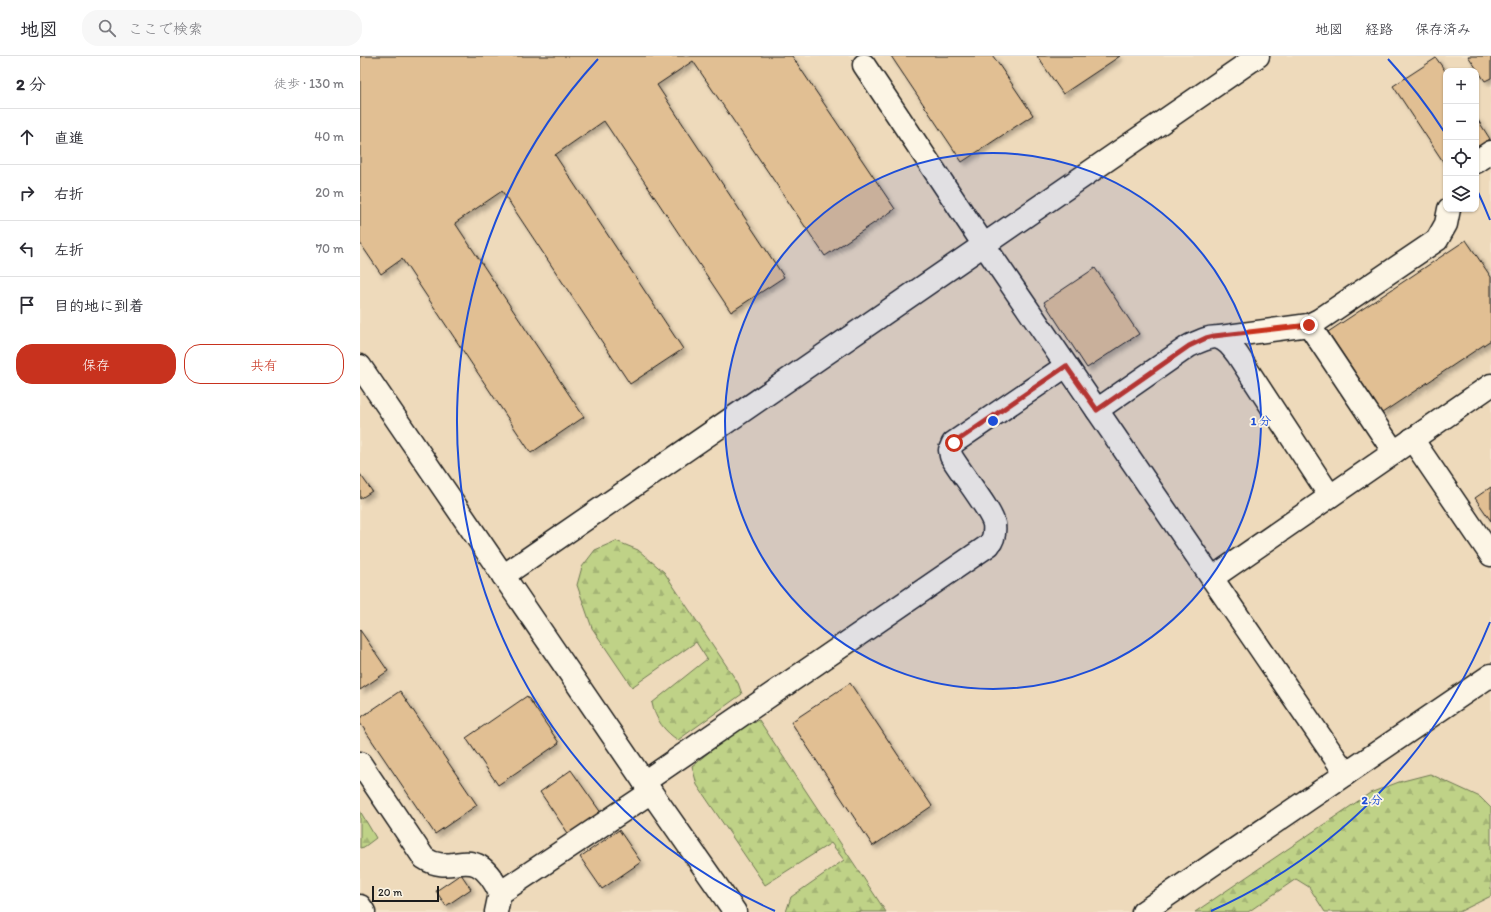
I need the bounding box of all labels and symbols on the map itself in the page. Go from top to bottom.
route end [1300,316,1318,334]
centre of rings [986,414,1000,428]
text: 1 分 [1251,414,1271,428]
route start [945,434,963,452]
text: 2 分 [1361,793,1383,807]
scale bar [372,884,439,903]

